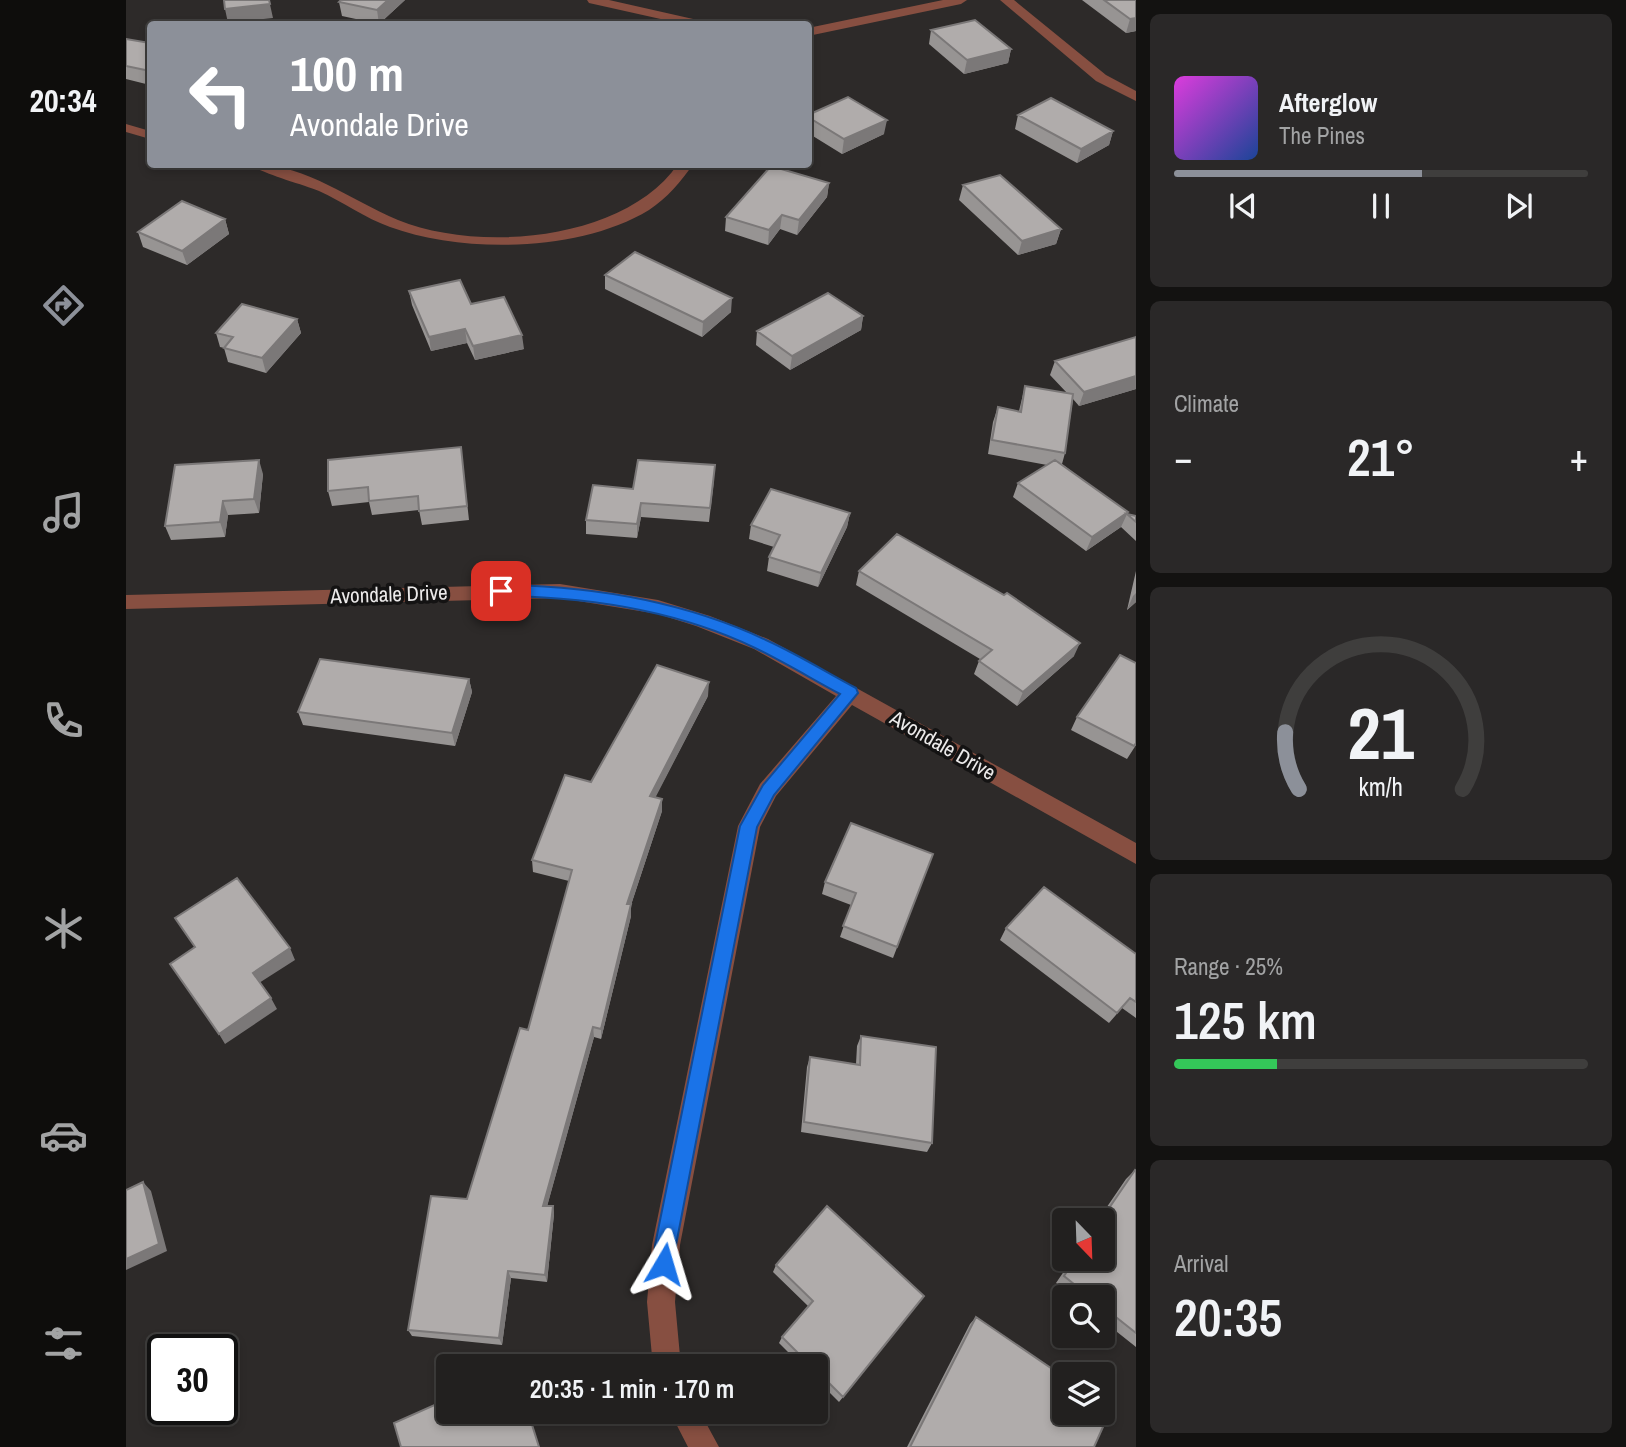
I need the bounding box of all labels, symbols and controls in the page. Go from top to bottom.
text: 100 m [290,40,404,106]
icon: left [175,49,266,140]
text: 20:34 [29,79,97,122]
text: Afterglow [1279,85,1377,120]
text: Avondale Drive [290,103,469,146]
text: The Pines [1279,120,1365,151]
icon: previous [1224,187,1262,225]
icon: pause [1362,187,1400,225]
icon: next [1500,187,1538,225]
icon: directions [39,281,88,330]
text: Climate [1174,388,1239,419]
text: 21° [1347,422,1415,492]
text: − [1174,432,1192,483]
text: + [1570,432,1588,483]
icon: music [39,488,88,537]
pin [471,561,531,621]
icon: arrive [482,572,520,610]
street label: Avondale Drive [329,577,448,611]
text: 21 [1348,685,1415,783]
icon: phone [39,696,88,745]
street label: Avondale Drive [884,703,1001,787]
text: km/h [1359,770,1403,804]
icon: climate [39,904,88,953]
text: Range · 25% [1174,951,1283,982]
text: 125 km [1174,985,1317,1055]
icon: car [39,1111,88,1160]
north arrow [1052,1208,1115,1270]
map controls [1052,1208,1115,1425]
position arrow [627,1227,701,1301]
text: Arrival [1174,1248,1229,1279]
text: 20:35 [1174,1282,1282,1352]
button: search [1052,1285,1115,1348]
icon: filters [39,1319,88,1368]
speed limit sign: 30 [147,1334,238,1425]
button: layers [1052,1362,1115,1425]
text: 20:35 · 1 min · 170 m [530,1371,734,1406]

